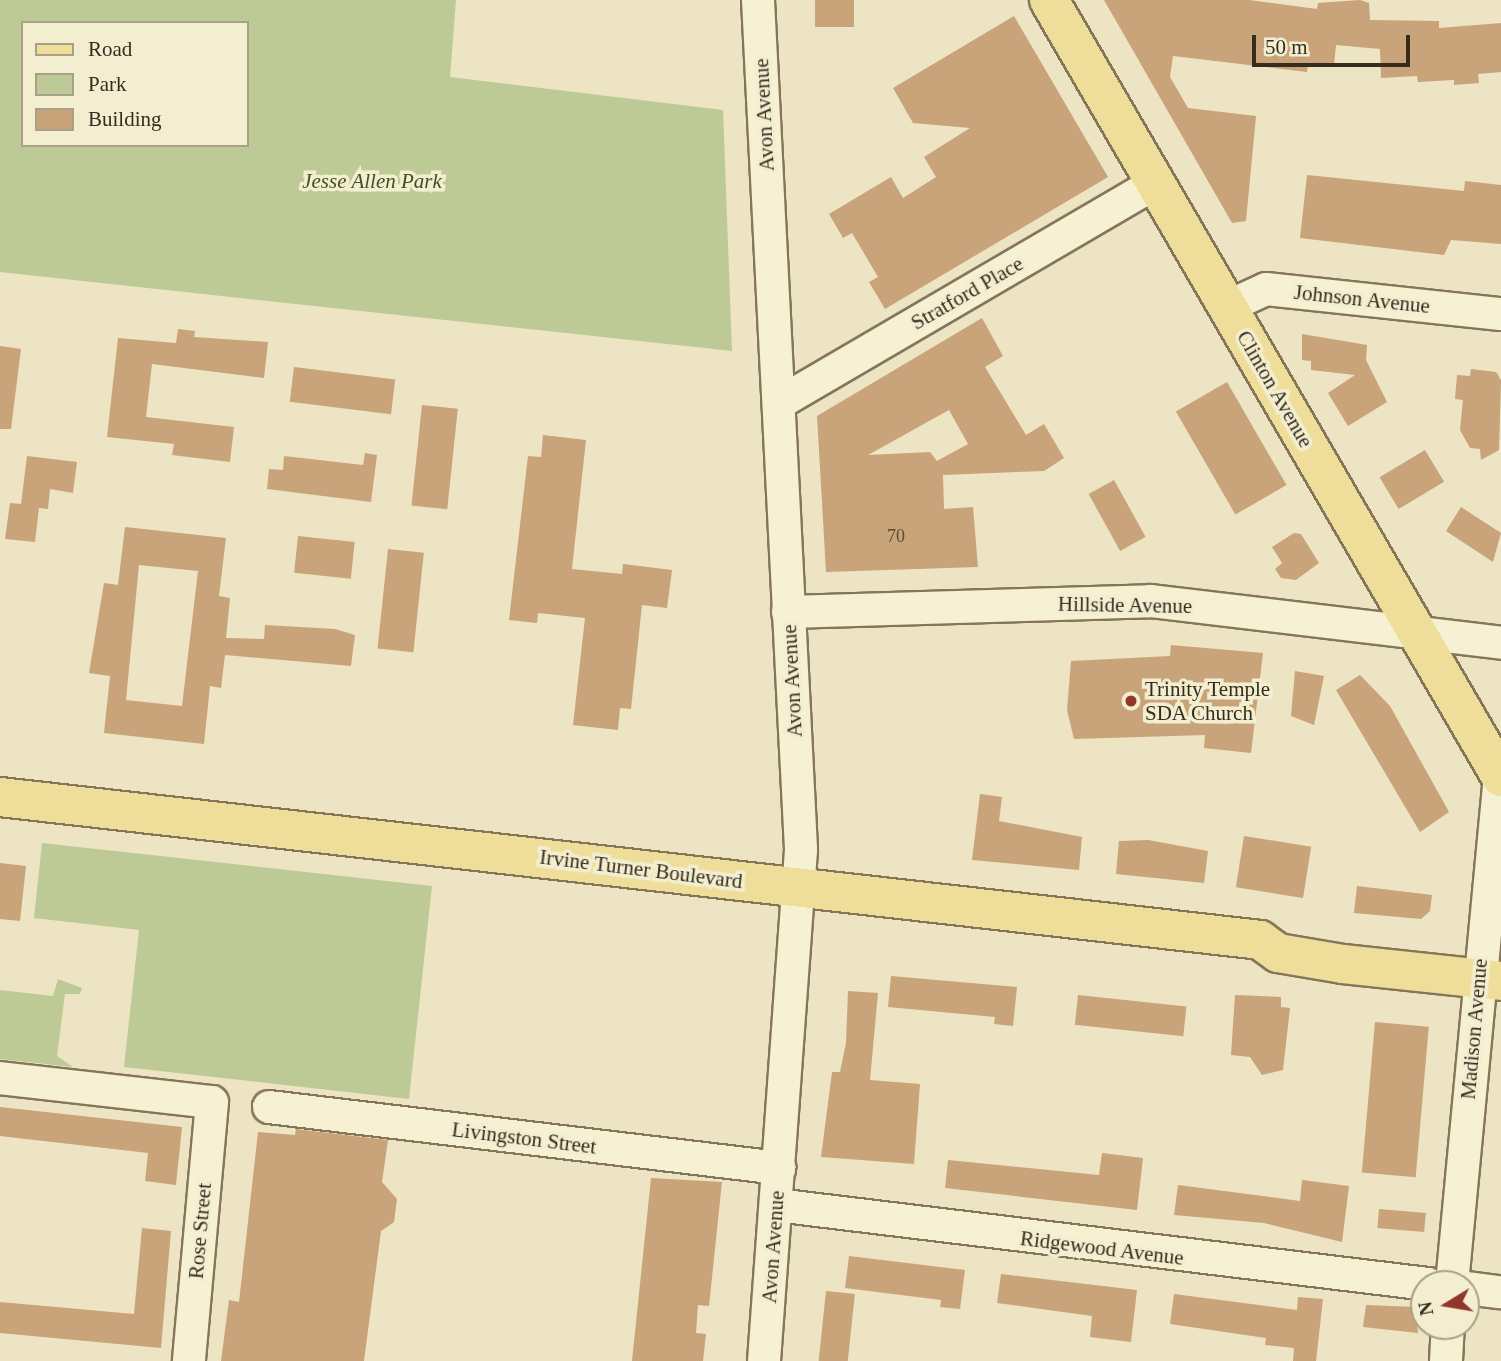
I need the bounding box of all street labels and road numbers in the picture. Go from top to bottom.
street label: Avon Avenue [748,57,780,173]
street label: Stratford Place [906,251,1028,335]
street label: Johnson Avenue [1292,279,1432,319]
street label: Clinton Avenue [1231,326,1319,452]
street label: Hillside Avenue [1057,591,1193,619]
street label: Avon Avenue [776,623,808,739]
street label: Irvine Turner Boulevard [538,844,744,894]
street label: Madison Avenue [1455,957,1493,1101]
street label: Livingston Street [450,1117,598,1159]
street label: Rose Street [183,1182,217,1280]
street label: Avon Avenue [756,1189,790,1305]
street label: Ridgewood Avenue [1018,1225,1186,1271]

